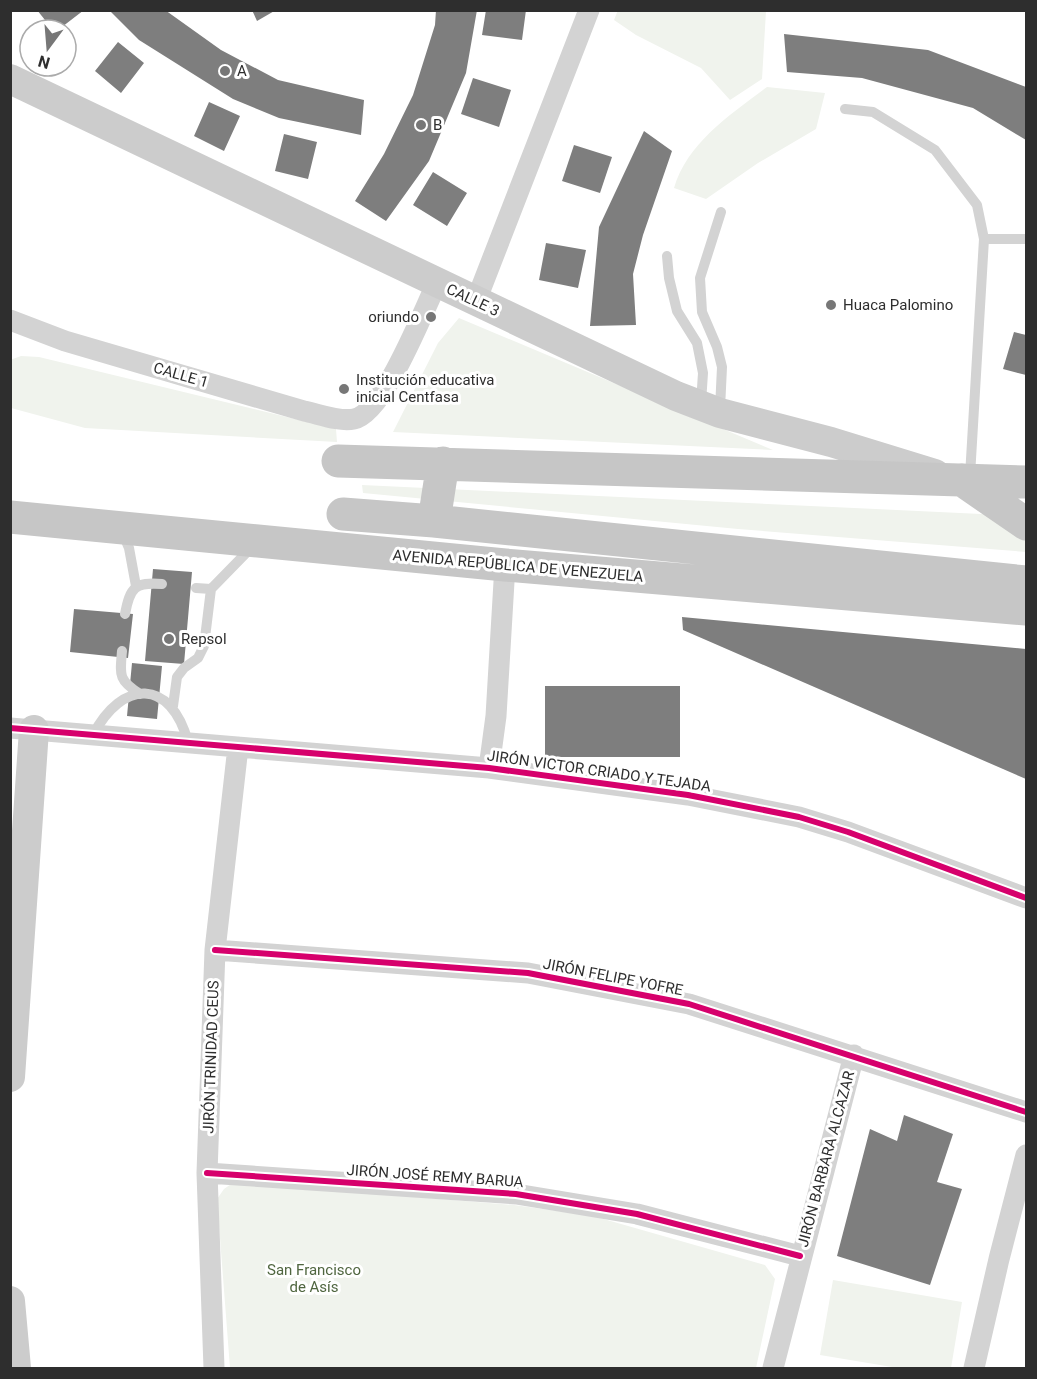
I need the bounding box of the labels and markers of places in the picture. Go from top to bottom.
place label: A [237,62,247,80]
marker: A [218,64,232,78]
place label: B [433,116,442,134]
marker: B [414,118,428,132]
place label: Huaca Palomino [843,296,953,314]
marker: Huaca Palomino [824,298,838,312]
place label: oriundo [368,308,419,326]
marker: oriundo [424,310,438,324]
place label: Institución educativa inicial Centfasa [356,371,494,406]
marker: Institución educativa inicial Centfasa [337,382,351,396]
place label: Repsol [181,630,227,648]
marker: Repsol [162,632,176,646]

